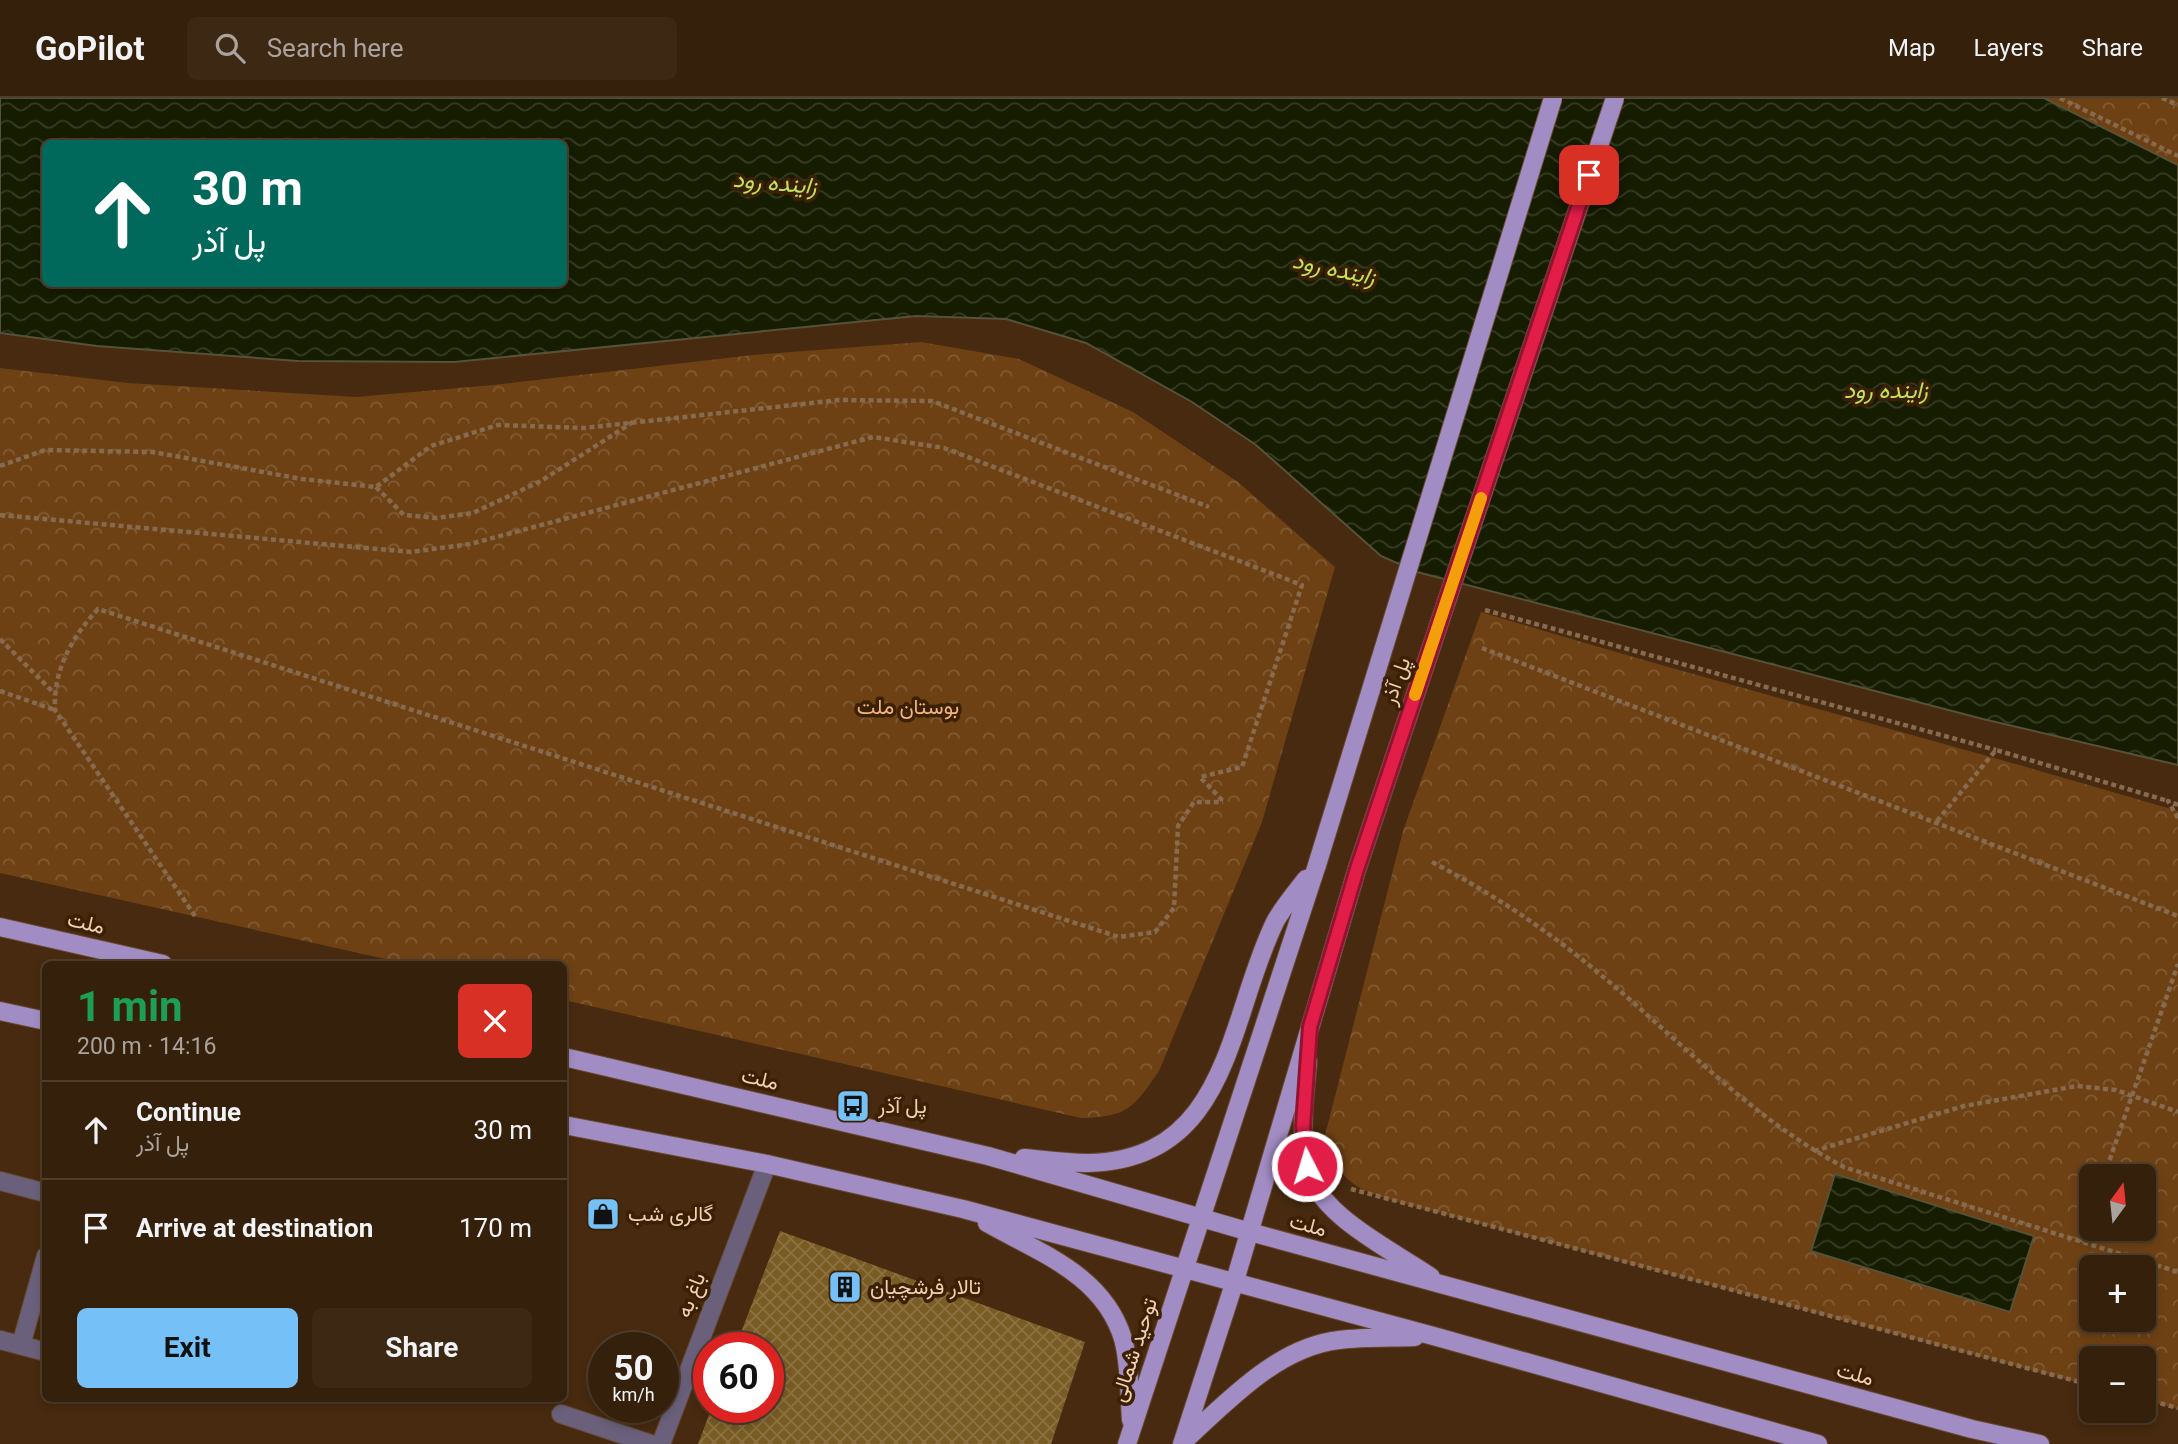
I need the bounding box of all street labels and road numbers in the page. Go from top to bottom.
street label: پل آذر [1376,654,1417,710]
street label: ملت [65,907,107,939]
street label: ملت [739,1063,781,1095]
street label: ملت [1287,1209,1329,1241]
street label: باغ به [672,1269,712,1322]
street label: توحید شمالی [1106,1295,1163,1405]
street label: ملت [1834,1358,1876,1390]

